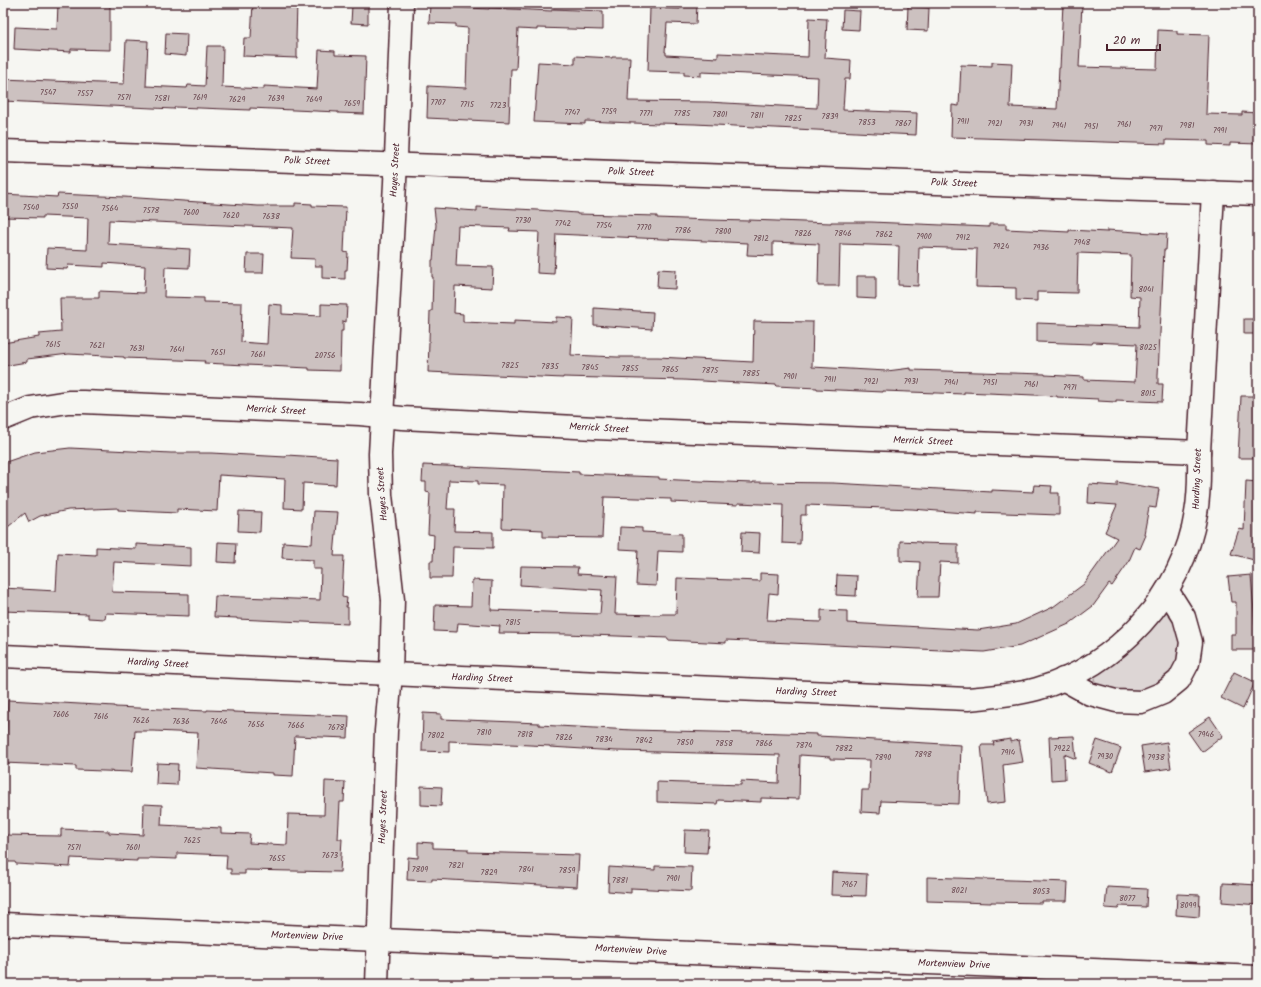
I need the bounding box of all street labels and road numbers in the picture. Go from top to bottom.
street label: Hayes Street [386,142,404,197]
street label: Polk Street [283,152,331,170]
street label: Polk Street [607,163,655,181]
street label: Polk Street [930,174,978,192]
street label: Merrick Street [246,400,306,420]
street label: Merrick Street [569,418,629,438]
street label: Merrick Street [893,432,953,450]
street label: Harding Street [1188,448,1206,510]
street label: Hayes Street [372,466,392,522]
street label: Harding Street [127,653,189,673]
street label: Harding Street [451,669,513,687]
street label: Harding Street [775,683,837,701]
street label: Hayes Street [374,790,392,844]
street label: Mortenview Drive [271,927,344,945]
street label: Mortenview Drive [595,940,668,960]
street label: Mortenview Drive [918,955,991,973]

